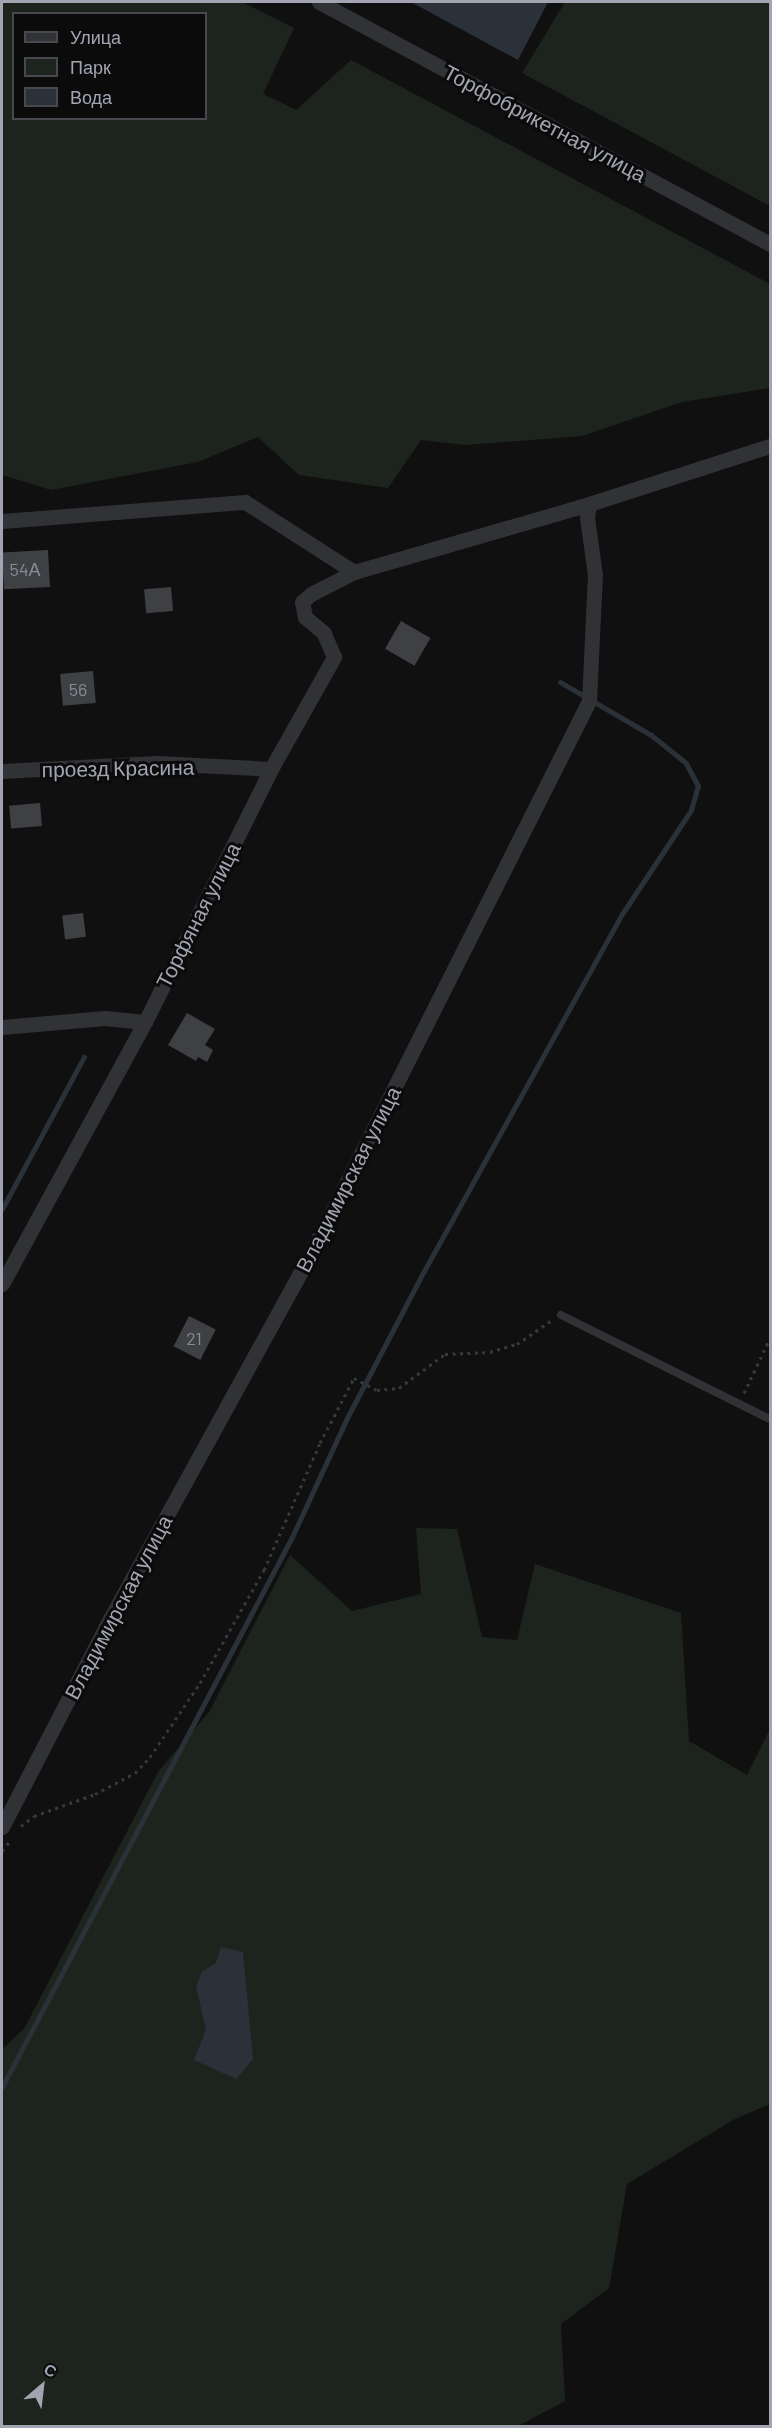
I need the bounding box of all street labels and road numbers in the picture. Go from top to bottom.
street label: Торфобрикетная улица [440,59,650,187]
street label: проезд Красина [41,754,195,782]
street label: Торфяная улица [151,838,245,992]
street label: Владимирская улица [290,1082,406,1276]
street label: Владимирская улица [59,1511,177,1703]

